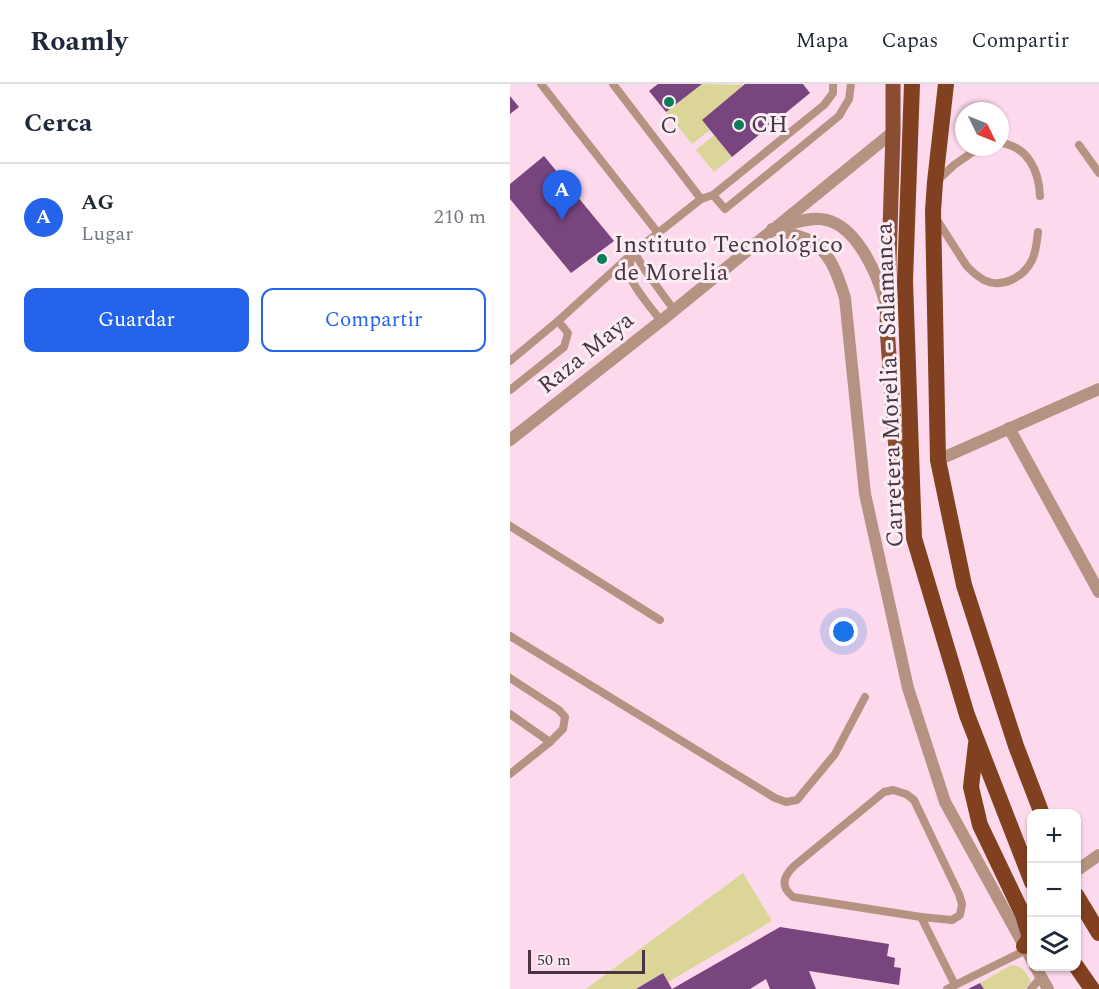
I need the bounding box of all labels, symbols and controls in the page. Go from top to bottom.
text: Roamly [30,20,128,63]
text: Mapa [796,25,849,57]
text: Capas [882,25,938,57]
text: Compartir [971,25,1069,57]
marker: C [662,95,676,109]
north arrow [955,102,1009,156]
text: Cerca [24,103,92,143]
place label: CH [751,107,788,143]
place label: C [660,108,678,144]
marker: CH [732,118,746,132]
pin: A [542,170,582,220]
text: AG [81,186,114,219]
text: A [36,202,51,232]
text: 210 m [434,202,486,232]
text: Lugar [81,219,133,249]
street label: Carretera Morelia - Salamanca [866,222,914,548]
place label: Instituto Tecnológico de Morelia [614,227,843,291]
marker: Instituto Tecnológico de Morelia [595,252,609,266]
button: Guardar [24,288,249,352]
button: Compartir [261,288,486,352]
street label: Raza Maya [530,303,642,403]
your location [829,617,858,646]
map controls [1027,809,1081,971]
button: + [1027,809,1081,863]
button: − [1027,863,1081,917]
button: layers [1027,917,1081,971]
scale bar [528,947,645,974]
text: 50 m [537,948,571,972]

